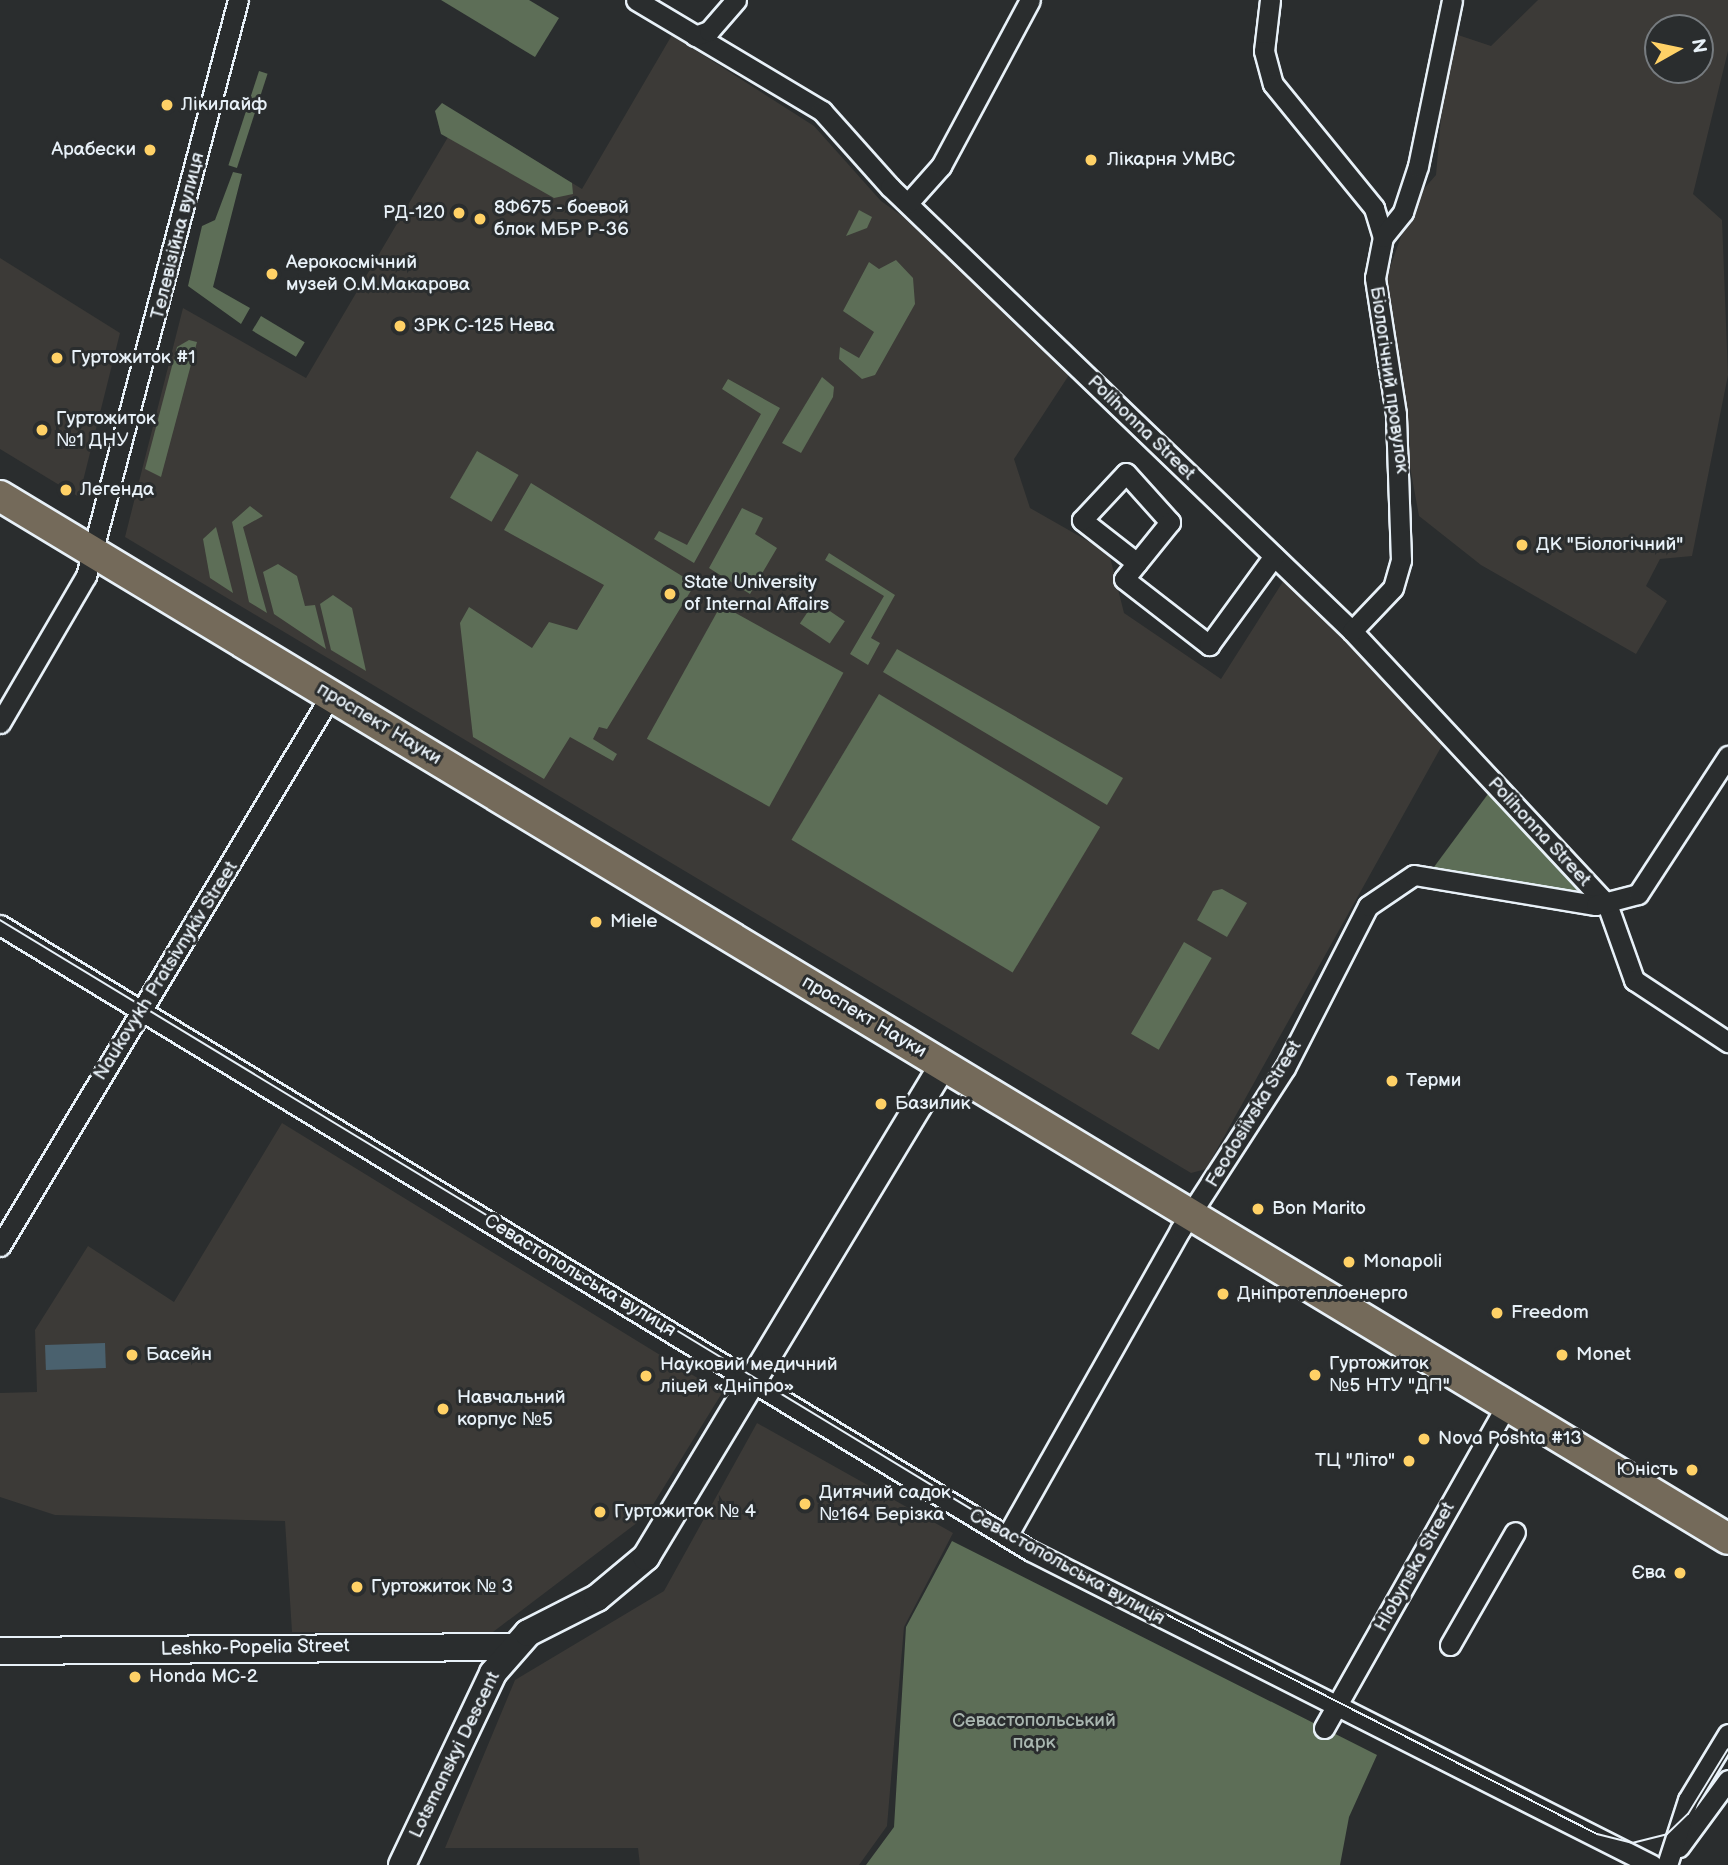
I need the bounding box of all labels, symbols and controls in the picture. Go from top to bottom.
north arrow [1644,14,1714,84]
text: N [1686,37,1711,55]
place label: Лікилайф [181,94,267,116]
marker: Лікилайф [159,97,175,113]
place label: Арабески [52,139,136,161]
marker: Арабески [142,142,158,158]
place label: Лікарня УМВС [1107,149,1235,171]
street label: Телевізійна вулиця [146,150,210,322]
marker: Лікарня УМВС [1081,150,1101,170]
place label: 8Ф675 - боевой блок МБР Р-36 [494,197,630,241]
place label: РД-120 [383,202,445,224]
marker: РД-120 [451,205,467,221]
marker: 8Ф675 - боевой блок МБР Р-36 [472,211,488,227]
place label: Аерокосмічний музей О.М.Макарова [286,252,470,296]
marker: Аерокосмічний музей О.М.Макарова [264,266,280,282]
street label: Біологічний провулок [1365,285,1413,475]
place label: ЗРК С-125 Нева [414,315,555,337]
marker: ЗРК С-125 Нева [392,318,408,334]
place label: Гуртожиток #1 [71,347,196,369]
marker: Гуртожиток #1 [49,350,65,366]
street label: Polihonna Street [1082,371,1200,485]
place label: Гуртожиток №1 ДНУ [56,408,156,452]
marker: Гуртожиток №1 ДНУ [34,422,50,438]
place label: Легенда [80,479,154,501]
marker: Легенда [58,482,74,498]
place label: ДК "Біологічний" [1536,534,1683,556]
marker: ДК "Біологічний" [1514,537,1530,553]
place label: State University of Internal Affairs [684,572,829,616]
marker: State University of Internal Affairs [662,586,678,602]
street label: проспект Науки [313,678,445,770]
street label: Polihonna Street [1482,772,1596,892]
street label: Naukovykh Pratsivnykiv Street [89,857,243,1085]
place label: Miele [610,911,657,933]
marker: Miele [588,914,604,930]
street label: проспект Науки [798,971,930,1063]
street label: Feodosiivska Street [1201,1036,1307,1192]
place label: Терми [1406,1070,1461,1092]
marker: Терми [1384,1073,1400,1089]
place label: Базилик [895,1093,971,1115]
marker: Базилик [873,1096,889,1112]
place label: Bon Marito [1272,1198,1366,1220]
marker: Bon Marito [1250,1201,1266,1217]
street label: Севастопольська вулиця [480,1210,680,1342]
place label: Monapoli [1363,1251,1442,1273]
marker: Monapoli [1341,1254,1357,1270]
place label: Дніпротеплоенерго [1237,1283,1408,1305]
marker: Дніпротеплоенерго [1215,1286,1231,1302]
place label: Freedom [1511,1302,1589,1324]
marker: Freedom [1489,1305,1505,1321]
place label: Басейн [146,1344,212,1366]
place label: Monet [1576,1344,1631,1366]
marker: Басейн [124,1347,140,1363]
marker: Monet [1554,1347,1570,1363]
place label: Гуртожиток №5 НТУ "ДП" [1329,1353,1450,1397]
place label: Науковий медичний ліцей «Дніпро» [660,1354,838,1398]
marker: Гуртожиток №5 НТУ "ДП" [1307,1367,1323,1383]
marker: Науковий медичний ліцей «Дніпро» [638,1368,654,1384]
place label: Навчальний корпус №5 [457,1387,566,1431]
marker: Навчальний корпус №5 [435,1401,451,1417]
place label: Nova Poshta #13 [1438,1428,1582,1450]
marker: Nova Poshta #13 [1416,1431,1432,1447]
place label: ТЦ "Літо" [1315,1450,1395,1472]
marker: ТЦ "Літо" [1401,1453,1417,1469]
place label: Юність [1616,1459,1678,1481]
marker: Юність [1684,1462,1700,1478]
place label: Дитячий садок №164 Берізка [819,1482,951,1526]
marker: Дитячий садок №164 Берізка [797,1496,813,1512]
street label: Hlobynska Street [1370,1498,1460,1636]
place label: Гуртожиток № 4 [614,1501,756,1523]
marker: Гуртожиток № 4 [592,1504,608,1520]
street label: Севастопольська вулиця [965,1504,1169,1630]
place label: Єва [1632,1562,1666,1584]
marker: Єва [1672,1565,1688,1581]
place label: Гуртожиток № 3 [371,1576,513,1598]
marker: Гуртожиток № 3 [349,1579,365,1595]
street label: Leshko-Popelia Street [160,1635,350,1661]
place label: Honda МС-2 [149,1666,258,1688]
street label: Lotsmanskyi Descent [405,1668,505,1842]
marker: Honda МС-2 [127,1669,143,1685]
park label: Севастопольський парк [952,1710,1116,1754]

